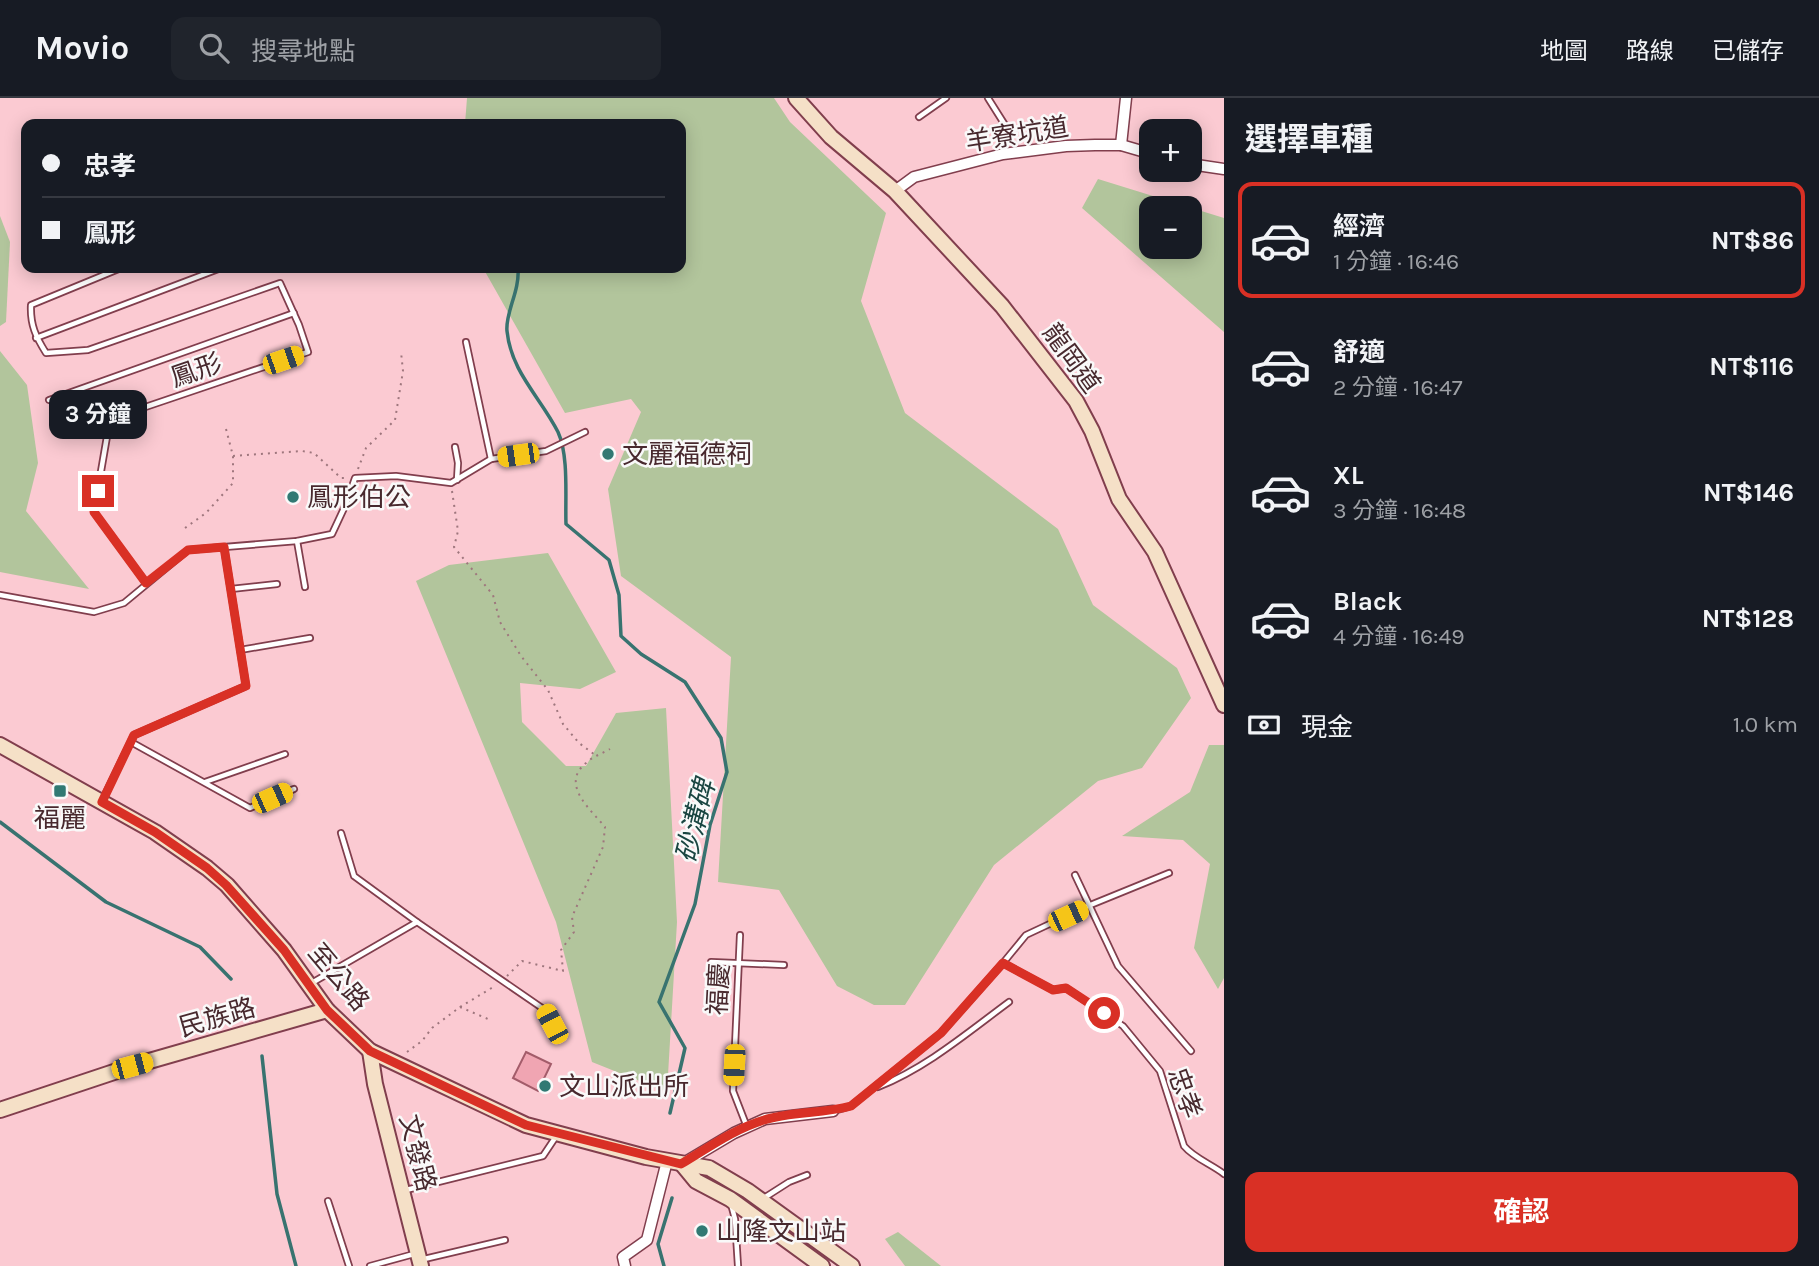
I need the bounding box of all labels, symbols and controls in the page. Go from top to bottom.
search box [171,17,661,80]
text: Movio [35,29,129,67]
icon: search [195,29,233,67]
text: 搜尋地點 [251,36,355,67]
text: 地圖 [1540,37,1588,65]
text: 路線 [1626,37,1674,65]
text: 已儲存 [1712,37,1784,65]
street label: 羊寮坑道 [963,111,1071,158]
map controls [1139,119,1202,259]
button: + [1139,119,1202,182]
text: 選擇車種 [1245,121,1373,158]
text: 忠孝 [84,151,136,182]
button: − [1139,196,1202,259]
icon: car [1249,209,1312,272]
text: 經濟 [1333,211,1385,242]
text: 鳳形 [84,218,136,249]
text: NT$86 [1711,225,1794,256]
text: 1 分鐘 · 16:46 [1333,248,1459,275]
street label: 龍岡道 [1036,318,1107,399]
icon: car [1249,335,1312,398]
text: 舒適 [1333,337,1385,368]
car [260,343,307,377]
street label: 鳳形 [167,347,226,394]
text: NT$116 [1709,351,1794,382]
text: 2 分鐘 · 16:47 [1333,374,1463,401]
callout: 3 分鐘 [49,390,147,438]
text: 3 分鐘 [65,401,131,428]
place label: 文麗福德祠 [622,439,752,470]
car [496,442,541,468]
marker: 文麗福德祠 [600,446,616,462]
text: XL [1333,460,1364,491]
icon: car [1249,461,1312,524]
route end [82,475,114,507]
text: NT$146 [1703,477,1794,508]
place label: 鳳形伯公 [307,482,411,513]
marker: 鳳形伯公 [285,489,301,505]
text: 3 分鐘 · 16:48 [1333,497,1466,524]
text: Black [1333,586,1402,617]
icon: car [1249,587,1312,650]
text: NT$128 [1702,603,1794,634]
text: 4 分鐘 · 16:49 [1333,623,1465,650]
icon: cash [1245,706,1283,744]
text: 1.0 km [1733,711,1798,738]
text: 現金 [1301,712,1353,743]
water label: 砂溝碑 [669,773,723,866]
car [249,780,296,816]
marker: 福麗 [52,783,68,799]
place label: 福麗 [34,803,86,834]
car [1045,898,1092,934]
street label: 至公路 [302,937,376,1017]
street label: 福慶 [702,962,735,1016]
street label: 民族路 [175,992,259,1043]
route start [1088,997,1120,1029]
car [533,1001,572,1047]
car [723,1043,746,1087]
car [109,1050,156,1082]
street label: 忠孝 [1161,1063,1208,1123]
place label: 文山派出所 [559,1071,689,1102]
marker: 文山派出所 [537,1078,553,1094]
street label: 文發路 [393,1112,442,1195]
button: 確認 [1245,1172,1798,1252]
place label: 山隆文山站 [716,1216,846,1247]
marker: 山隆文山站 [694,1223,710,1239]

